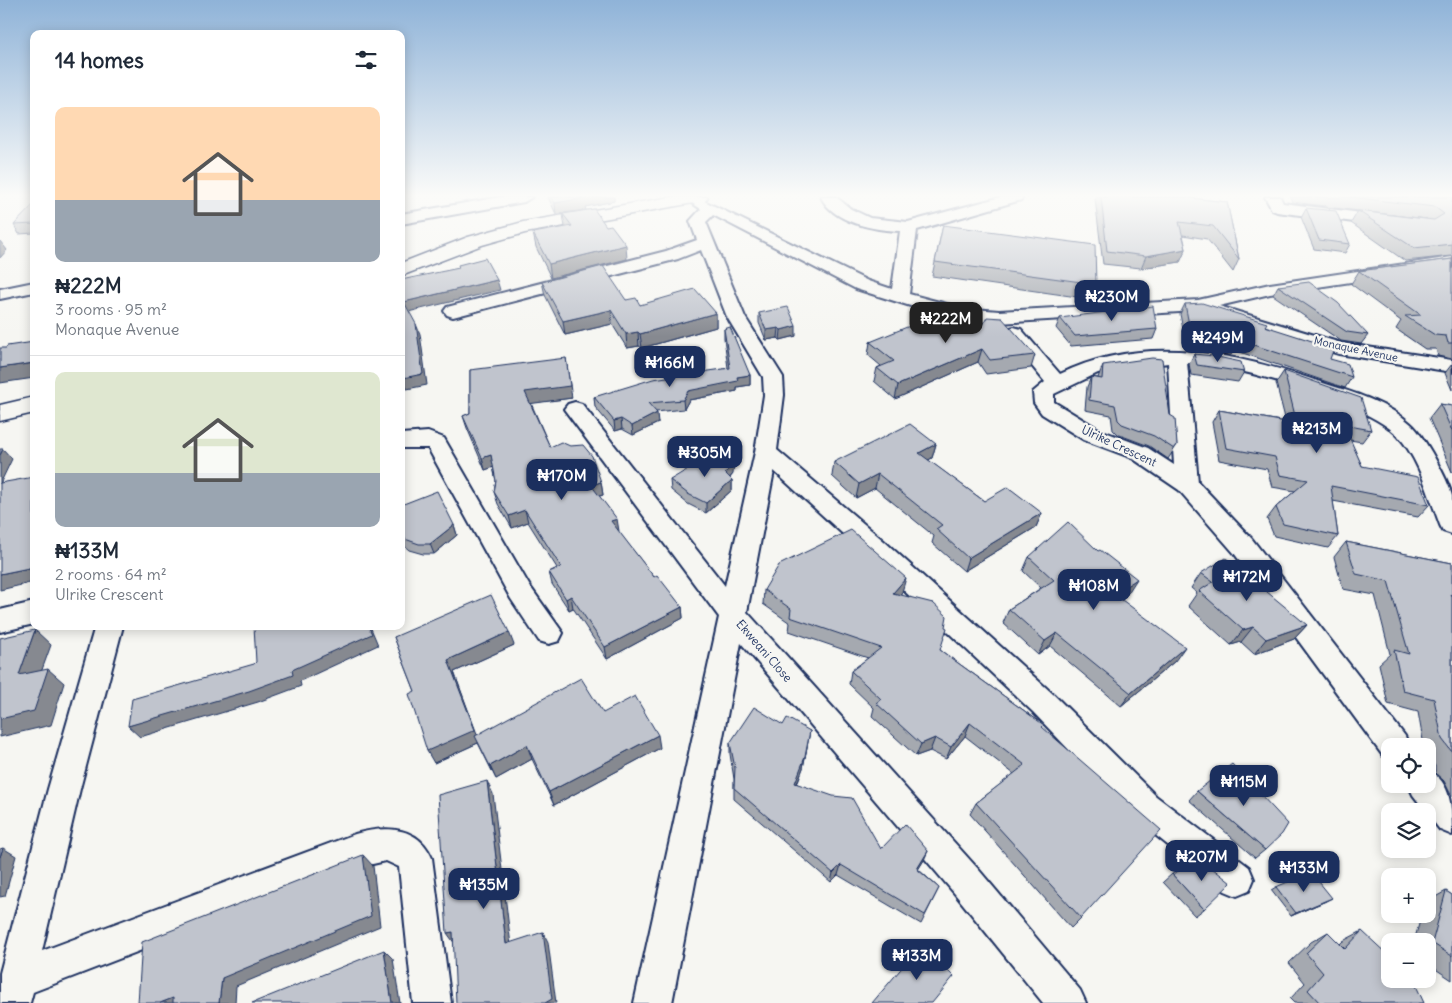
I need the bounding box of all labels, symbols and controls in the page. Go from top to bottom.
icon: filters [352,46,380,74]
text: 14 homes [55,47,144,74]
icon: home [173,139,263,229]
text: ₦222M [55,272,122,299]
pin: ₦230M [1077,280,1147,322]
text: ₦230M [1086,286,1138,306]
text: 3 rooms · 95 m² [55,299,167,319]
pin: ₦222M [911,302,981,344]
text: ₦222M [921,308,971,328]
text: Monaque Avenue [55,319,179,339]
pin: ₦249M [1183,320,1253,363]
text: ₦249M [1192,327,1244,347]
street label: Monaque Avenue [1313,333,1399,365]
pin: ₦166M [635,346,705,388]
text: ₦166M [645,352,695,372]
icon: home [173,405,263,495]
pin: ₦213M [1282,412,1352,454]
text: ₦213M [1293,418,1341,438]
street label: Ulrike Crescent [1079,422,1159,470]
pin: ₦305M [670,436,740,478]
text: ₦305M [678,442,732,462]
pin: ₦170M [527,458,597,501]
text: ₦170M [537,465,587,485]
text: ₦133M [55,537,119,564]
pin: ₦172M [1212,560,1282,602]
text: 2 rooms · 64 m² [55,564,167,584]
text: ₦172M [1223,566,1271,586]
pin: ₦108M [1059,568,1129,611]
text: ₦108M [1069,575,1119,595]
text: Ulrike Crescent [55,584,163,604]
street label: Ekweani Close [733,616,796,685]
map controls [1381,738,1436,988]
button: locate [1381,738,1436,793]
pin: ₦115M [1209,764,1279,807]
text: ₦115M [1221,771,1267,791]
button: layers [1381,803,1436,858]
pin: ₦207M [1167,840,1237,882]
text: ₦207M [1176,846,1228,866]
pin: ₦133M [1269,850,1339,893]
text: ₦133M [1279,857,1329,877]
pin: ₦135M [449,868,519,910]
button: + [1381,868,1436,923]
text: ₦135M [459,874,509,894]
button: − [1381,933,1436,988]
pin: ₦133M [882,938,952,981]
text: ₦133M [892,945,942,965]

